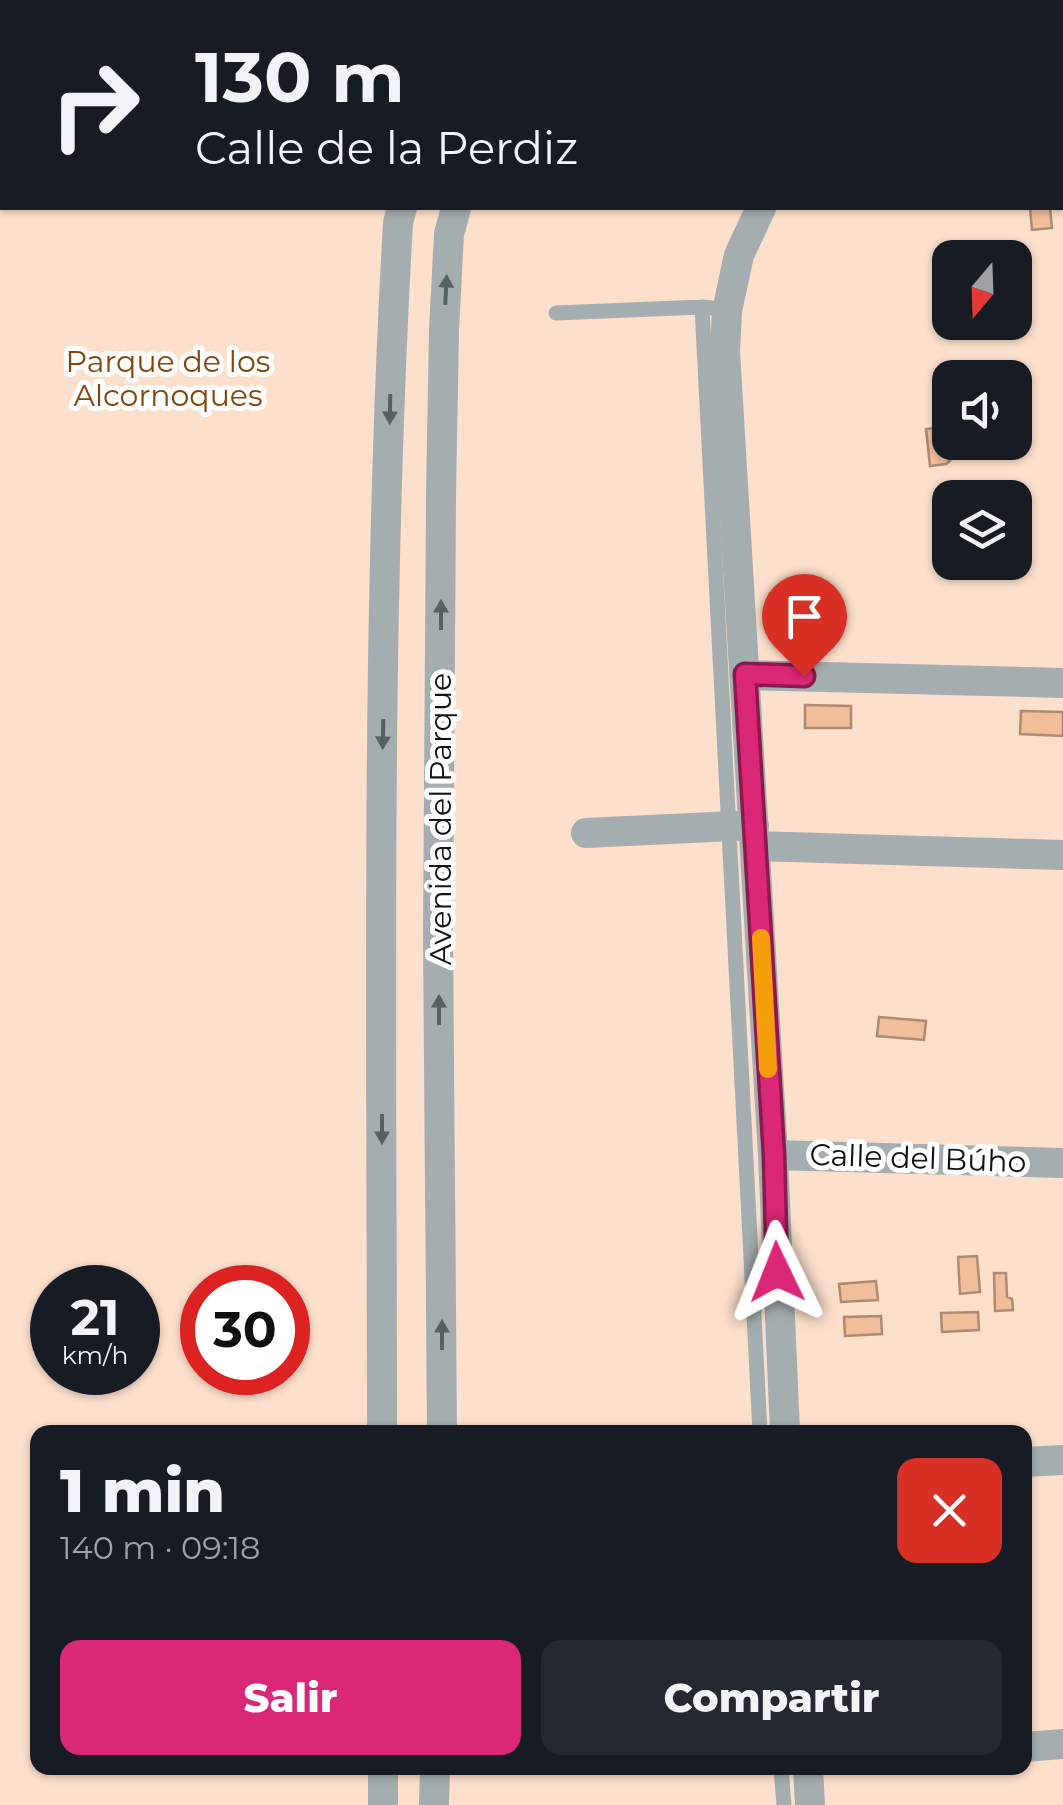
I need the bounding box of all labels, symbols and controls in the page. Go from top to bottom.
text: 130 m [195,34,405,120]
icon: right [30,40,160,170]
text: Calle de la Perdiz [195,120,578,175]
north arrow [932,240,1032,340]
map controls [932,240,1032,580]
one-way arrow [438,274,454,306]
park label: Parque de los Alcornoques [66,343,270,414]
button: sound [932,360,1032,460]
one-way arrow [382,394,398,426]
button: layers [932,480,1032,580]
pin [762,574,847,677]
icon: arrive [777,589,832,644]
one-way arrow [433,599,449,631]
street label: Avenida del Parque [422,673,459,965]
one-way arrow [374,719,390,751]
one-way arrow [431,994,447,1026]
one-way arrow [374,1114,390,1146]
street label: Calle del Búho [809,1136,1027,1180]
position arrow [725,1220,829,1324]
speed limit sign: 30 [180,1265,310,1395]
text: 21 [70,1287,120,1348]
one-way arrow [433,1319,449,1351]
text: km/h [62,1340,128,1370]
text: 1 min [60,1454,225,1527]
button: close [897,1458,1002,1563]
text: 140 m · 09:18 [60,1528,260,1567]
button: Salir [60,1640,521,1755]
button: Compartir [541,1640,1002,1755]

